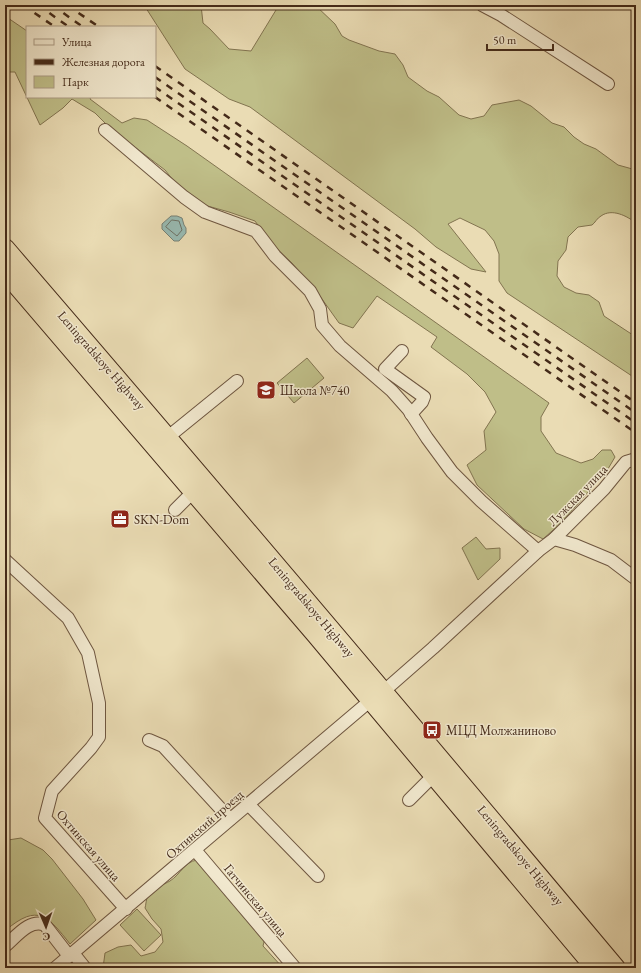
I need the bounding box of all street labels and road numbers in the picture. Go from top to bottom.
street label: Leningradskoye Highway [54,307,150,414]
street label: Лужская улица [544,460,611,530]
street label: Leningradskoye Highway [265,554,359,661]
street label: Охтинский проезд [162,786,247,863]
street label: Leningradskoye Highway [474,802,568,909]
street label: Охтинская улица [53,806,125,885]
street label: Гатчинская улица [220,860,292,941]

